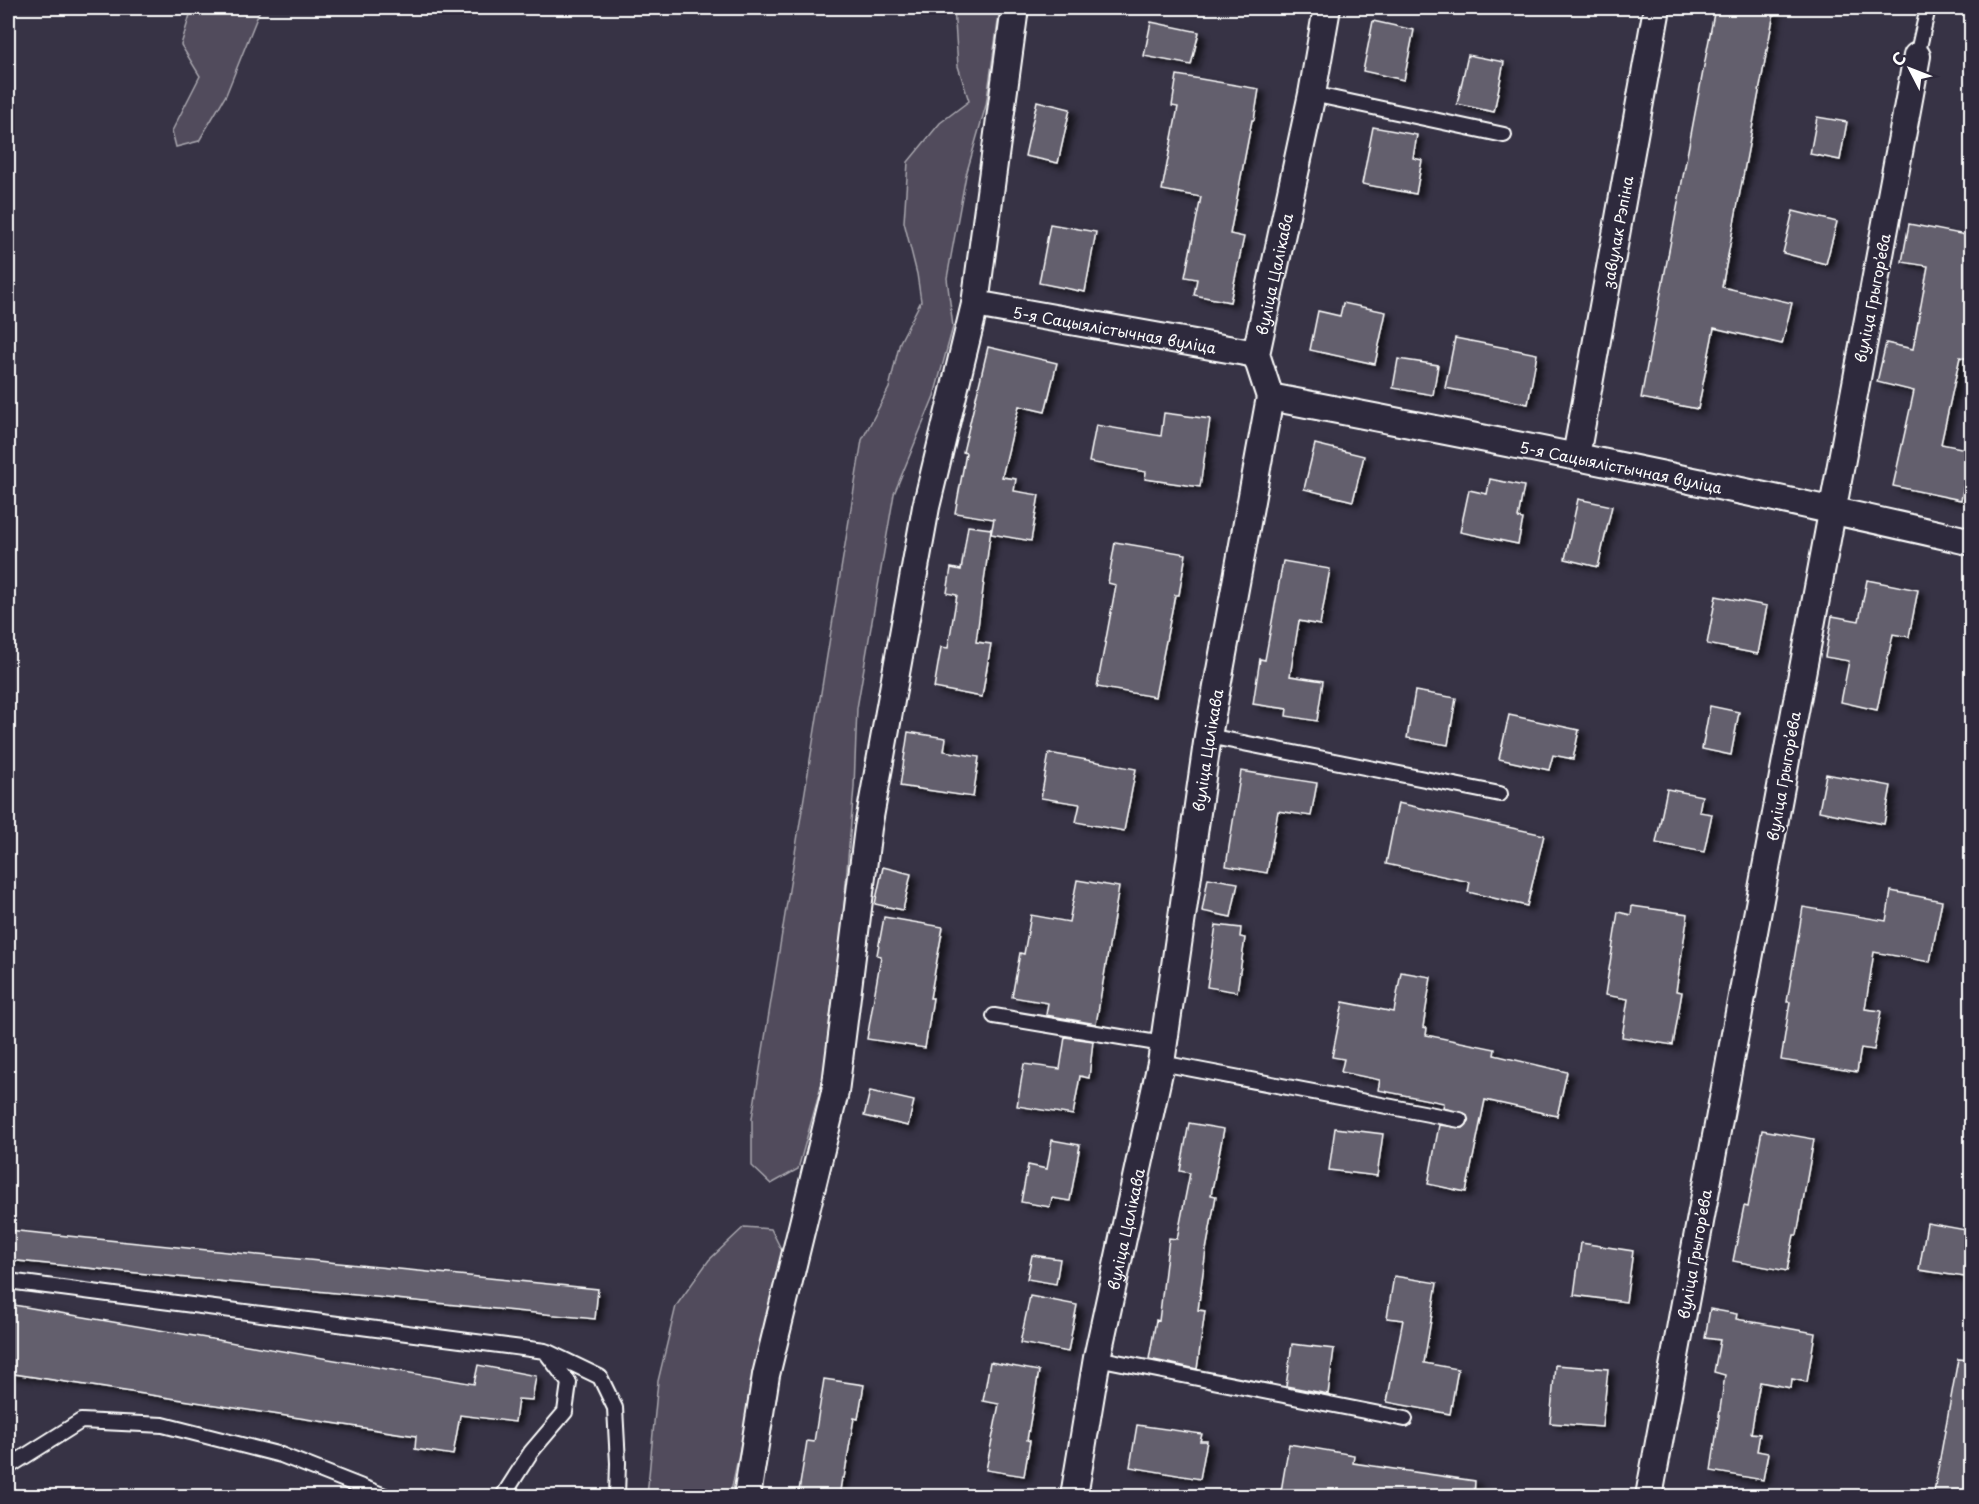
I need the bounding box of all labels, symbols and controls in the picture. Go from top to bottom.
north arrow [1880,39,1940,99]
text: С [1885,46,1911,71]
street label: завулак Рэпіна [1595,173,1638,290]
street label: вуліца Цалікава [1249,210,1298,337]
street label: вуліца Грыгорʼева [1848,231,1896,365]
street label: 5-я Сацыялістычная вуліца [1011,299,1219,358]
street label: 5-я Сацыялістычная вуліца [1518,434,1725,498]
street label: вуліца Цалікава [1186,686,1228,813]
street label: вуліца Грыгорʼева [1760,709,1806,843]
street label: вуліца Цалікава [1101,1165,1150,1292]
street label: вуліца Грыгорʼева [1671,1187,1717,1321]

